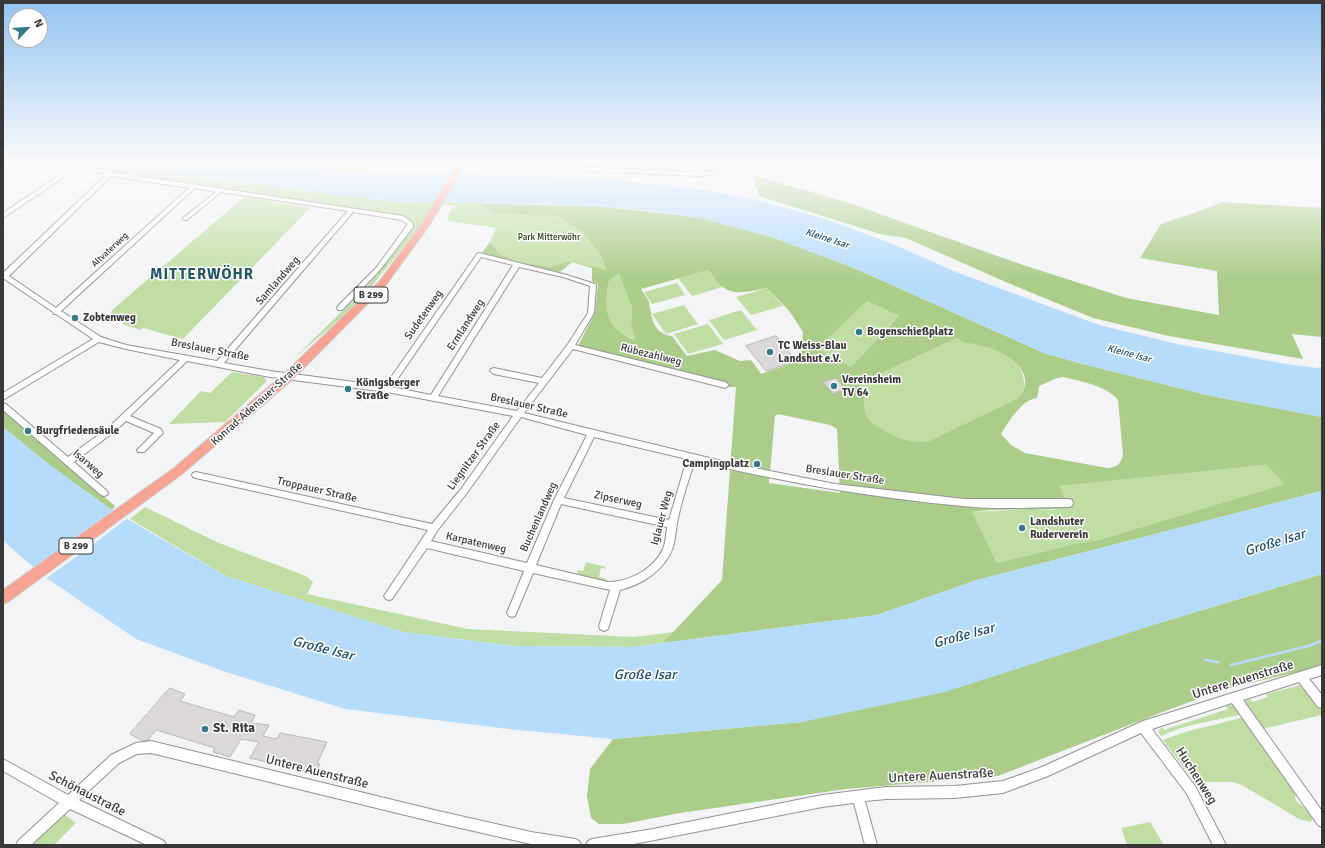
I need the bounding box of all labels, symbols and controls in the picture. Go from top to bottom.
north arrow [8,8,48,48]
text: N [31,17,46,29]
water label: Kleine Isar [804,226,850,252]
street label: Altvaterweg [89,230,131,270]
park label: Park Mitterwöhr [518,233,580,243]
street label: Samlandweg [253,254,303,308]
district label: MITTERWÖHR [150,266,254,284]
road number: B 299 [354,287,388,303]
street label: Sudetenweg [402,288,446,342]
street label: Ermlandweg [444,297,488,353]
place label: Zobtenweg [83,311,136,325]
marker: Zobtenweg [70,313,80,323]
place label: Bogenschießplatz [867,325,953,339]
marker: Bogenschießplatz [854,327,864,337]
street label: Breslauer Straße [170,336,250,364]
place label: TC Weiss-Blau Landshut e.V. [778,339,847,365]
street label: Rübezahlweg [619,341,683,369]
water label: Kleine Isar [1106,342,1152,366]
marker: TC Weiss-Blau Landshut e.V. [765,347,775,357]
street label: Konrad-Adenauer-Straße [209,360,305,448]
place label: Vereinsheim TV 64 [842,373,901,399]
place label: Königsberger Straße [356,376,420,402]
marker: Vereinsheim TV 64 [829,381,839,391]
marker: Königsberger Straße [343,384,353,394]
street label: Breslauer Straße [489,391,569,421]
street label: Liegnitzer Straße [445,419,503,493]
place label: Burgfriedensäule [36,424,119,438]
marker: Burgfriedensäule [23,426,33,436]
street label: Isarweg [70,447,106,481]
place label: Campingplatz [682,457,749,471]
marker: Campingplatz [752,459,762,469]
street label: Breslauer Straße [805,462,885,488]
street label: Troppauer Straße [276,474,358,506]
street label: Buchenlandweg [518,480,560,554]
street label: Zipserweg [593,488,643,512]
street label: Iglauer Weg [648,489,676,547]
place label: Landshuter Ruderverein [1030,515,1088,541]
marker: Landshuter Ruderverein [1017,523,1027,533]
water label: Große Isar [1243,526,1307,560]
street label: Karpatenweg [444,530,508,556]
road number: B 299 [59,538,93,554]
water label: Große Isar [932,620,996,652]
water label: Große Isar [291,633,355,665]
street label: Untere Auenstraße [1190,657,1296,703]
water label: Große Isar [614,667,676,683]
place label: St. Rita [213,721,255,737]
marker: St. Rita [200,724,210,734]
street label: Huchenweg [1172,744,1220,808]
street label: Untere Auenstraße [264,752,370,792]
street label: Untere Auenstraße [888,765,994,787]
street label: Schönaustraße [46,768,128,820]

